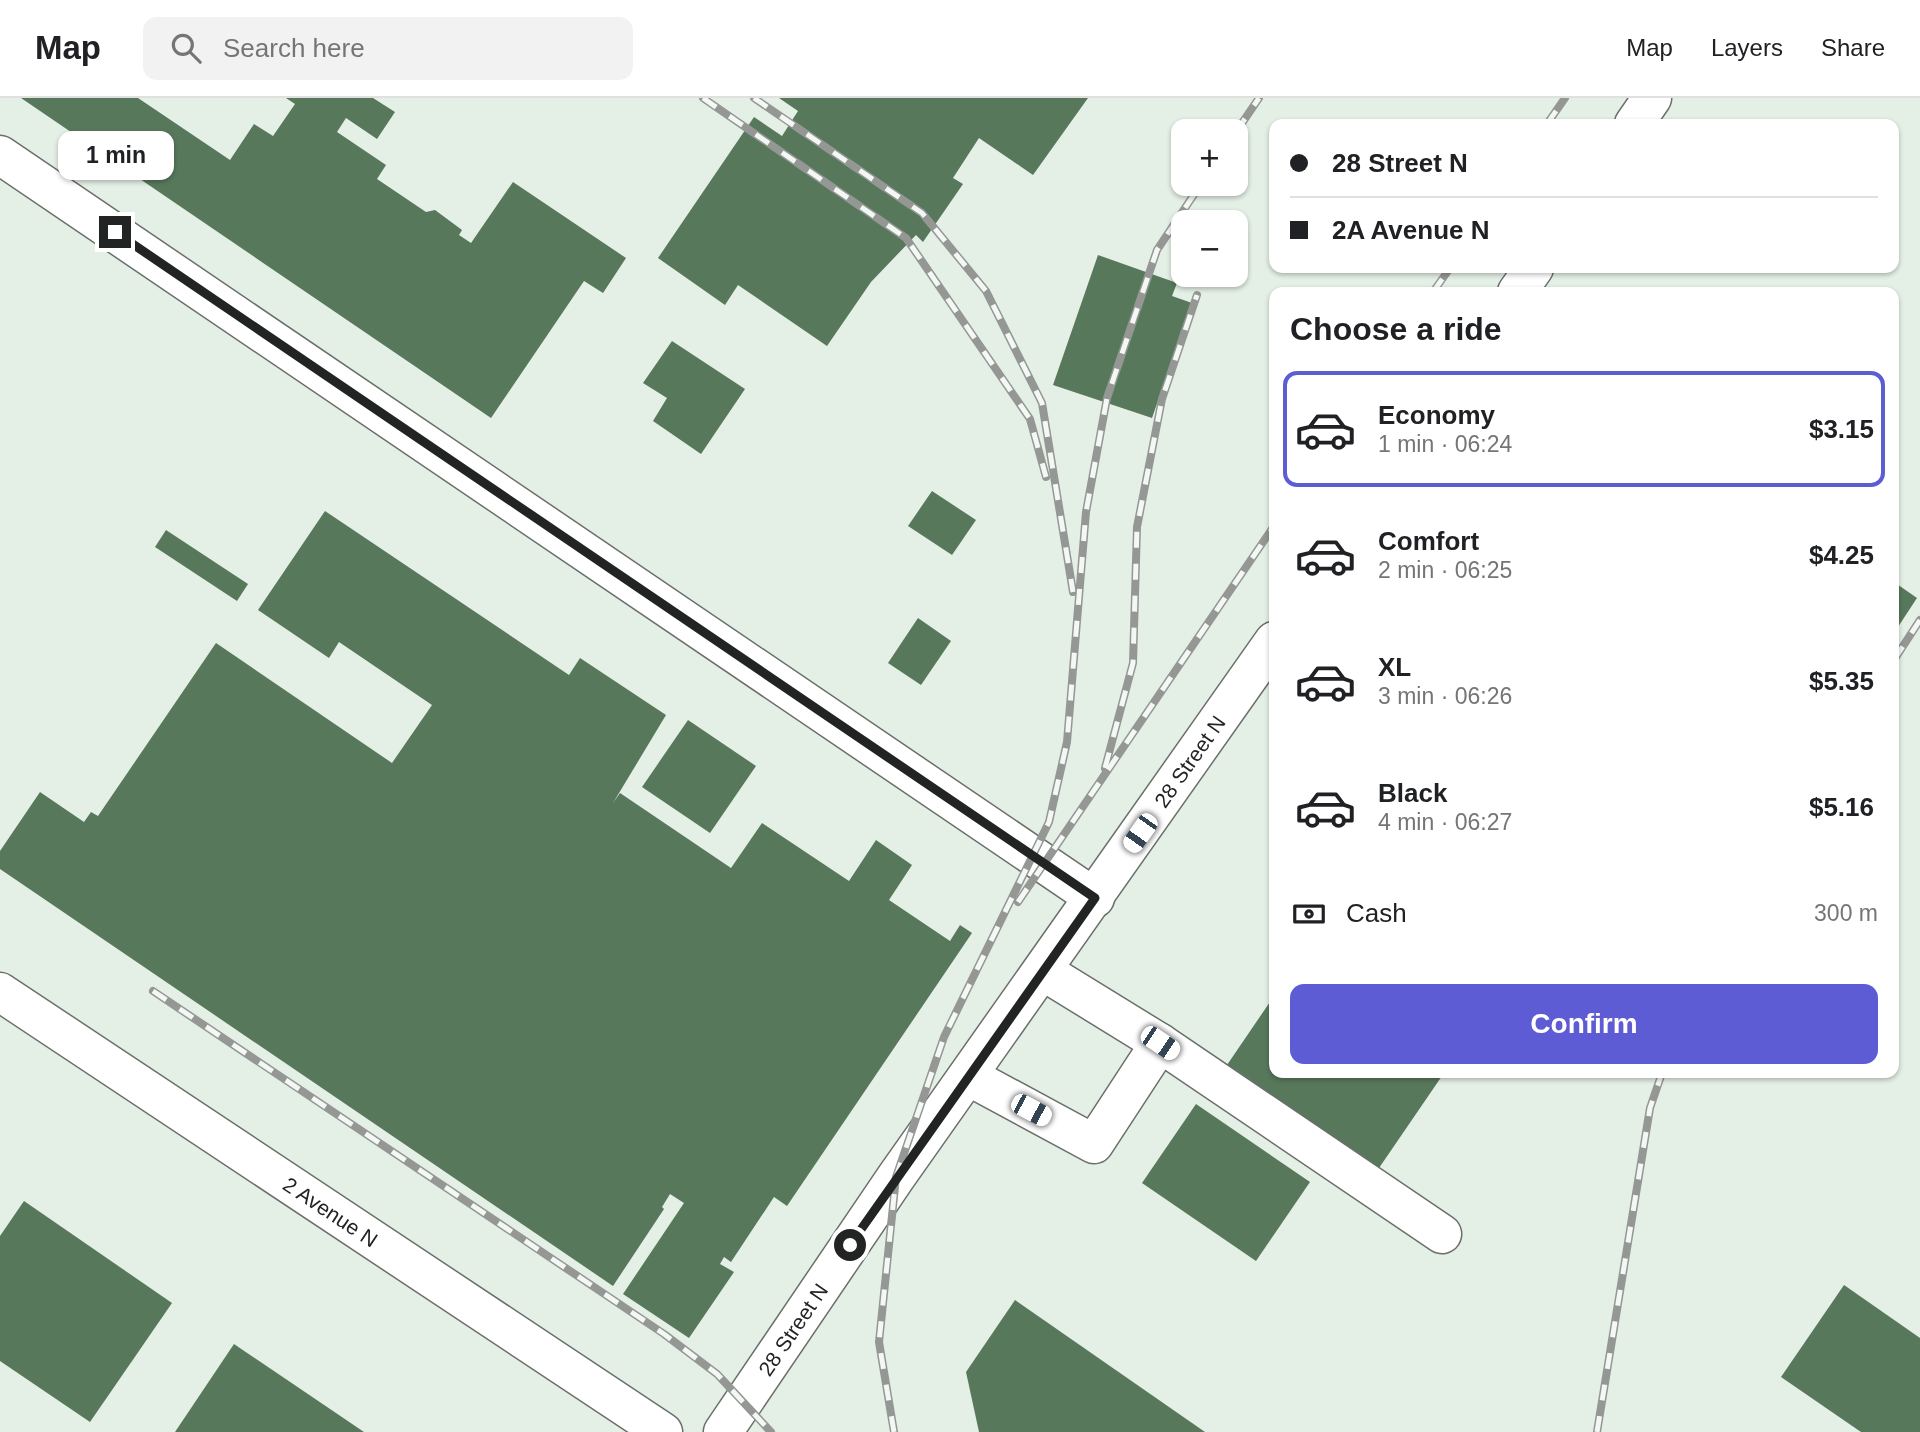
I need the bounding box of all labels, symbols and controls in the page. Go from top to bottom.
search box [143,17,633,80]
text: Map [35,29,101,66]
icon: search [167,29,205,67]
text: Search here [223,33,365,63]
text: Map [1626,34,1673,61]
text: Layers [1711,34,1783,61]
text: Share [1821,34,1885,61]
map controls [1171,119,1248,287]
button: + [1171,119,1248,196]
callout: 1 min [57,130,173,180]
text: 1 min [86,142,146,168]
text: 28 Street N [1332,148,1468,178]
button: − [1171,210,1248,287]
text: 2A Avenue N [1332,215,1490,245]
route end [99,216,131,248]
text: Choose a ride [1290,311,1502,347]
icon: car [1294,398,1357,461]
text: Economy [1378,400,1495,430]
text: $3.15 [1809,414,1874,444]
text: 1 min · 06:24 [1378,431,1512,457]
icon: car [1294,524,1357,587]
text: Comfort [1378,526,1479,556]
text: $4.25 [1809,540,1874,570]
text: 2 min · 06:25 [1378,557,1512,583]
icon: car [1294,650,1357,713]
text: XL [1378,652,1411,682]
text: $5.35 [1809,666,1874,696]
text: 3 min · 06:26 [1378,683,1512,709]
street label: 28 Street N [1149,711,1229,811]
icon: car [1294,776,1357,839]
text: Black [1378,778,1447,808]
text: $5.16 [1809,792,1874,822]
text: 4 min · 06:27 [1378,809,1512,835]
car [1120,810,1161,856]
icon: cash [1290,895,1328,933]
text: Cash [1346,898,1407,928]
text: 300 m [1814,900,1878,926]
button: Confirm [1290,984,1878,1064]
car [1137,1023,1184,1063]
car [1008,1091,1055,1129]
street label: 2 Avenue N [279,1172,382,1251]
route start [834,1229,866,1261]
street label: 28 Street N [753,1279,832,1380]

